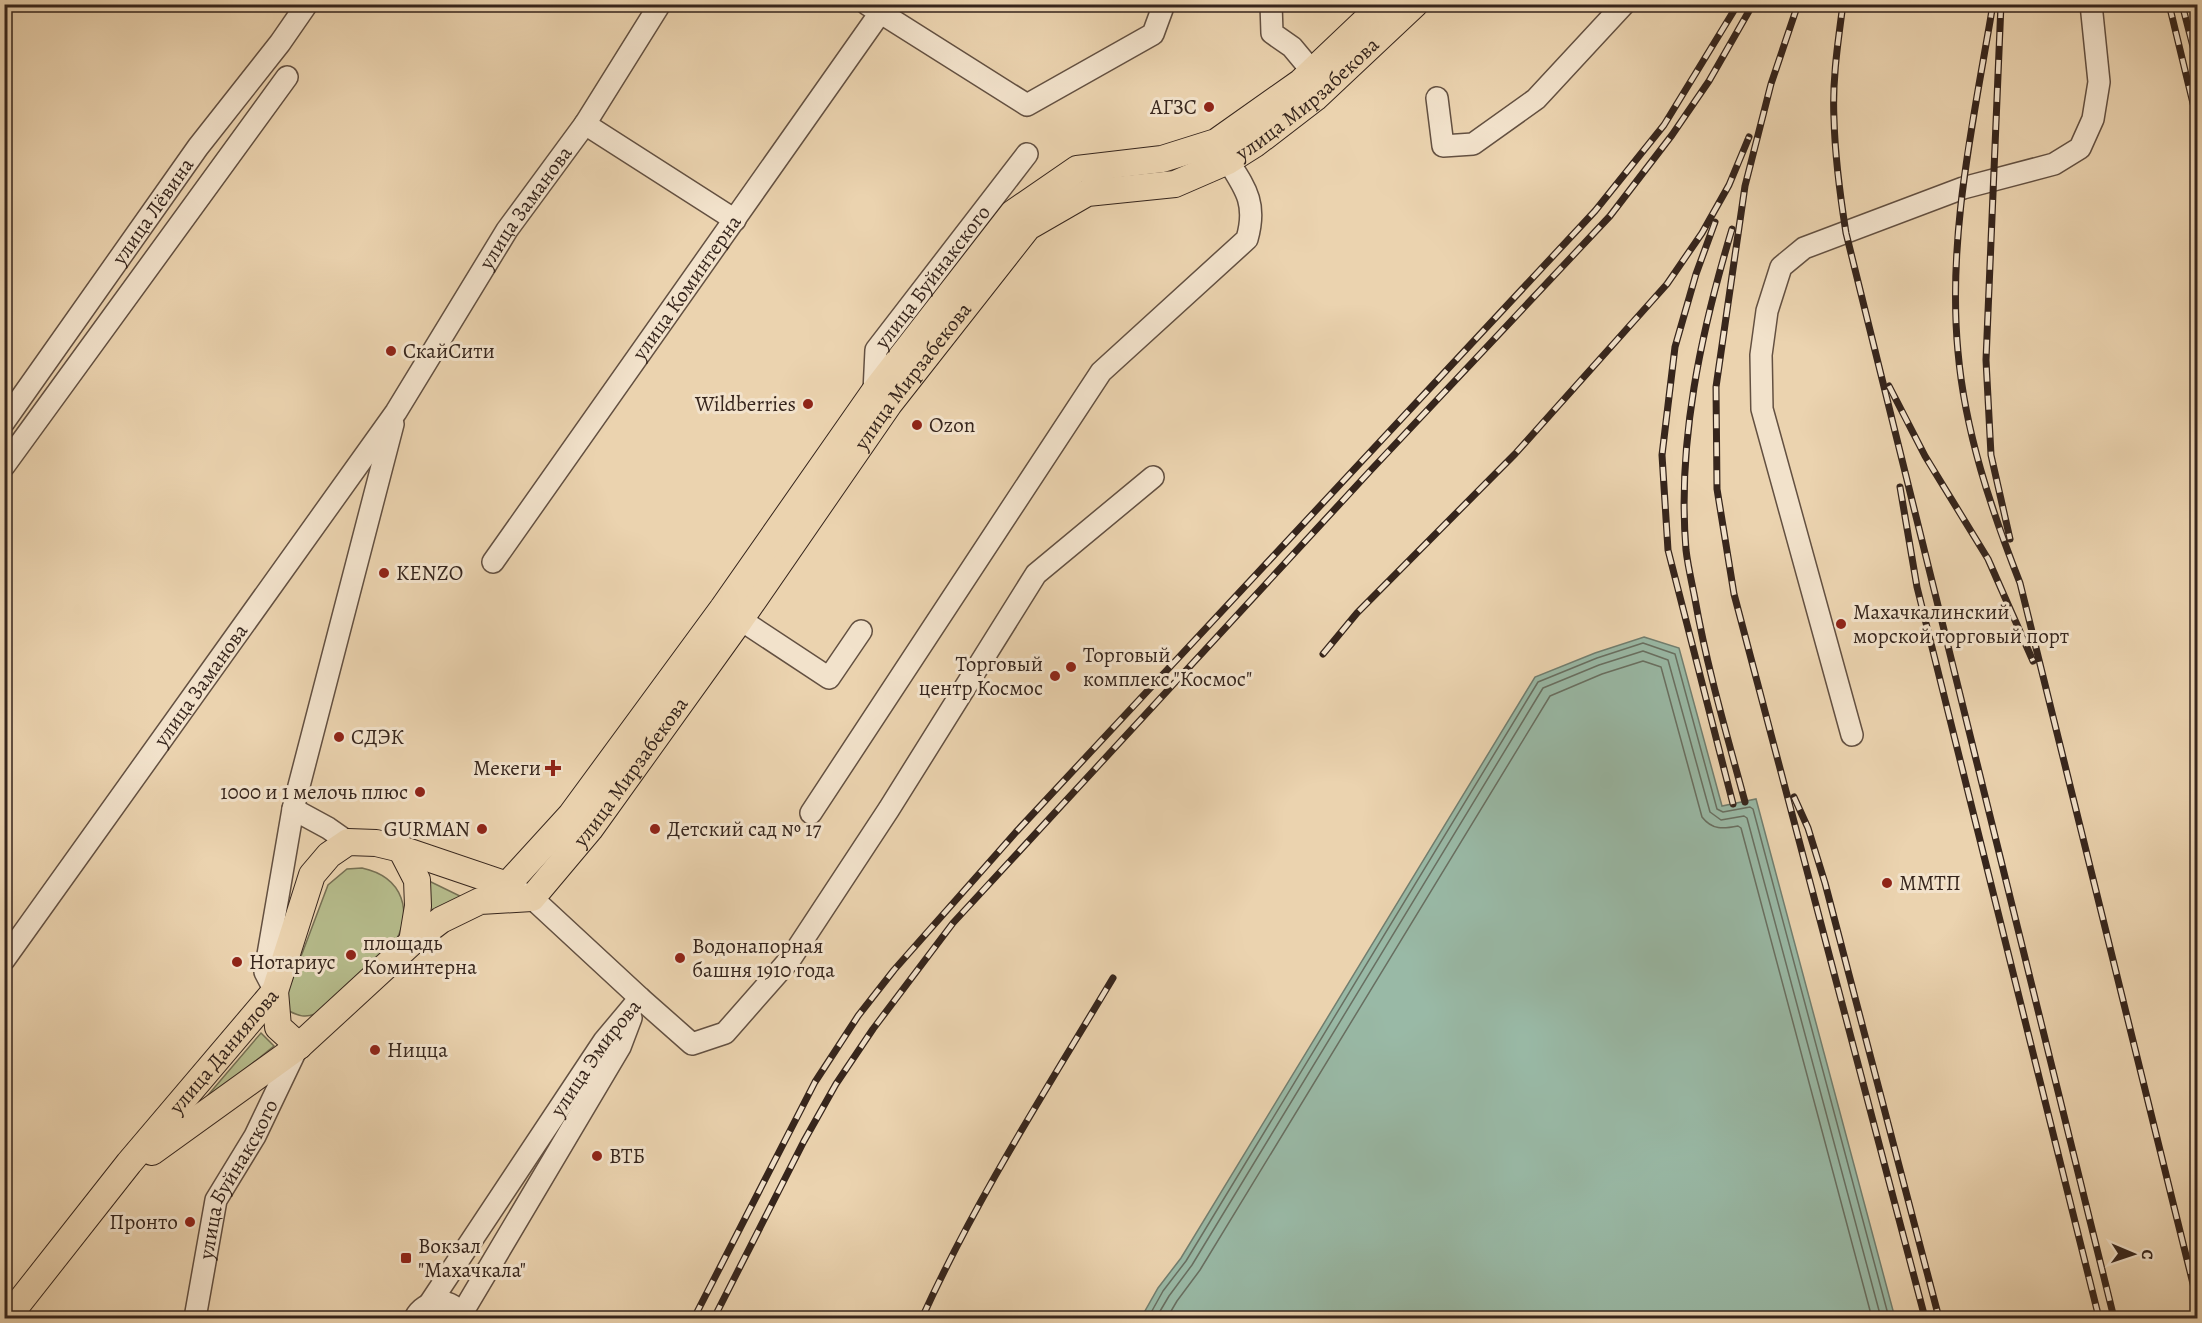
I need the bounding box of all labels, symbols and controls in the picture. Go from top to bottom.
street label: улица Мирзабекова [1230,31,1385,167]
place label: АГЗС [1149,93,1197,121]
marker: АГЗС [1202,100,1216,114]
street label: улица Заманова [472,140,579,275]
street label: улица Лёвина [105,152,200,271]
street label: улица Буйнакского [868,199,997,355]
street label: улица Коминтерна [625,209,748,366]
street label: улица Мирзабекова [847,296,978,456]
place label: СкайСити [403,337,495,365]
marker: СкайСити [384,344,398,358]
place label: Wildberries [694,390,796,418]
marker: Wildberries [801,397,815,411]
place label: Ozon [929,411,975,439]
marker: Ozon [910,418,924,432]
place label: KENZO [396,559,463,587]
marker: KENZO [377,566,391,580]
place label: Махачкалинский морской торговый порт [1853,598,2069,650]
marker: Махачкалинский морской торговый порт [1834,617,1848,631]
street label: улица Заманова [147,618,254,753]
place label: Торговый комплекс "Космос" [1083,641,1252,693]
place label: Торговый центр Космос [919,650,1043,702]
marker: Торговый комплекс "Космос" [1064,660,1078,674]
marker: Торговый центр Космос [1048,669,1062,683]
street label: улица Мирзабекова [566,691,695,854]
place label: СДЭК [351,723,405,751]
marker: СДЭК [332,730,346,744]
place label: Мекеги [473,754,541,782]
marker: Мекеги [546,761,560,775]
place label: 1000 и 1 мелочь плюс [220,778,408,806]
marker: 1000 и 1 мелочь плюс [413,785,427,799]
place label: GURMAN [384,815,470,843]
place label: Детский сад № 17 [667,815,821,843]
marker: GURMAN [475,822,489,836]
marker: Детский сад № 17 [648,822,662,836]
place label: ММТП [1899,869,1961,897]
marker: ММТП [1880,876,1894,890]
place label: площадь Коминтерна [363,929,477,981]
place label: Водонапорная башня 1910 года [692,932,835,984]
place label: Нотариус [249,948,336,976]
marker: площадь Коминтерна [344,948,358,962]
marker: Водонапорная башня 1910 года [673,951,687,965]
marker: Нотариус [230,955,244,969]
street label: улица Даниялова [162,982,285,1121]
street label: улица Эмирова [543,993,648,1123]
place label: Ницца [387,1036,448,1064]
marker: Ницца [368,1043,382,1057]
street label: улица Буйнакского [192,1095,285,1262]
place label: ВТБ [609,1142,645,1170]
marker: ВТБ [590,1149,604,1163]
place label: Пронто [109,1208,178,1236]
marker: Пронто [183,1215,197,1229]
north arrow [2103,1224,2163,1284]
place label: Вокзал "Махачкала" [418,1232,526,1284]
text: С [2136,1249,2158,1260]
marker: Вокзал "Махачкала" [399,1251,413,1265]

